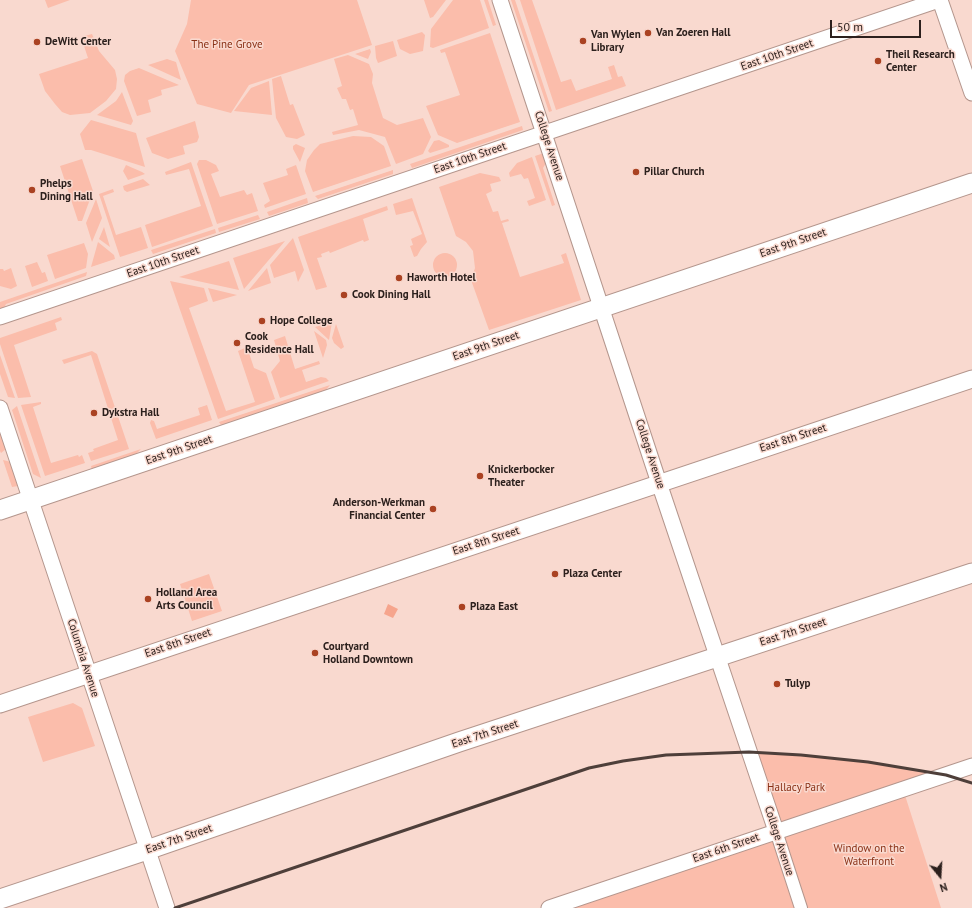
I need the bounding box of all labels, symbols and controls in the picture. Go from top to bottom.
scale bar [832,12,923,38]
text: 50 m [837,19,863,34]
place label: Van Zoeren Hall [656,26,731,40]
place label: Van Wylen Library [591,28,641,54]
marker: Van Zoeren Hall [643,28,653,38]
place label: DeWitt Center [45,35,111,49]
marker: Van Wylen Library [578,36,588,46]
street label: East 10th Street [739,36,815,74]
marker: DeWitt Center [32,37,42,47]
park label: The Pine Grove [191,38,263,52]
place label: Theil Research Center [886,48,955,74]
marker: Theil Research Center [873,56,883,66]
street label: College Avenue [532,109,566,183]
street label: East 10th Street [432,139,508,177]
place label: Pillar Church [644,165,704,179]
marker: Pillar Church [631,167,641,177]
place label: Phelps Dining Hall [40,177,93,203]
marker: Phelps Dining Hall [27,185,37,195]
street label: East 9th Street [758,225,828,261]
street label: East 10th Street [125,243,201,281]
place label: Haworth Hotel [407,271,476,285]
marker: Haworth Hotel [394,273,404,283]
place label: Cook Dining Hall [352,288,431,302]
marker: Cook Dining Hall [339,290,349,300]
place label: Hope College [270,314,333,328]
marker: Hope College [257,316,267,326]
street label: East 9th Street [451,328,521,364]
place label: Cook Residence Hall [245,330,314,356]
marker: Cook Residence Hall [232,338,242,348]
place label: Dykstra Hall [102,406,159,420]
marker: Dykstra Hall [89,408,99,418]
street label: College Avenue [633,417,667,491]
street label: East 8th Street [758,421,828,455]
street label: East 9th Street [144,432,214,468]
place label: Knickerbocker Theater [488,463,554,489]
marker: Knickerbocker Theater [475,471,485,481]
place label: Anderson-Werkman Financial Center [333,496,425,522]
marker: Anderson-Werkman Financial Center [428,504,438,514]
street label: East 8th Street [451,524,521,558]
place label: Plaza Center [563,567,622,581]
marker: Plaza Center [550,569,560,579]
place label: Holland Area Arts Council [156,586,217,612]
marker: Holland Area Arts Council [143,594,153,604]
place label: Plaza East [470,600,518,614]
marker: Plaza East [457,602,467,612]
street label: East 7th Street [758,615,828,649]
street label: Columbia Avenue [64,617,102,699]
street label: East 8th Street [143,625,213,661]
place label: Courtyard Holland Downtown [323,640,413,666]
marker: Courtyard Holland Downtown [310,648,320,658]
place label: Tulyp [785,677,810,691]
marker: Tulyp [772,679,782,689]
street label: East 7th Street [450,717,520,751]
park label: Hallacy Park [767,781,825,795]
street label: College Avenue [762,804,796,878]
street label: East 7th Street [144,822,214,856]
street label: East 6th Street [691,830,761,866]
park label: Window on the Waterfront [834,842,904,868]
north arrow [920,856,960,896]
text: N [938,880,949,895]

